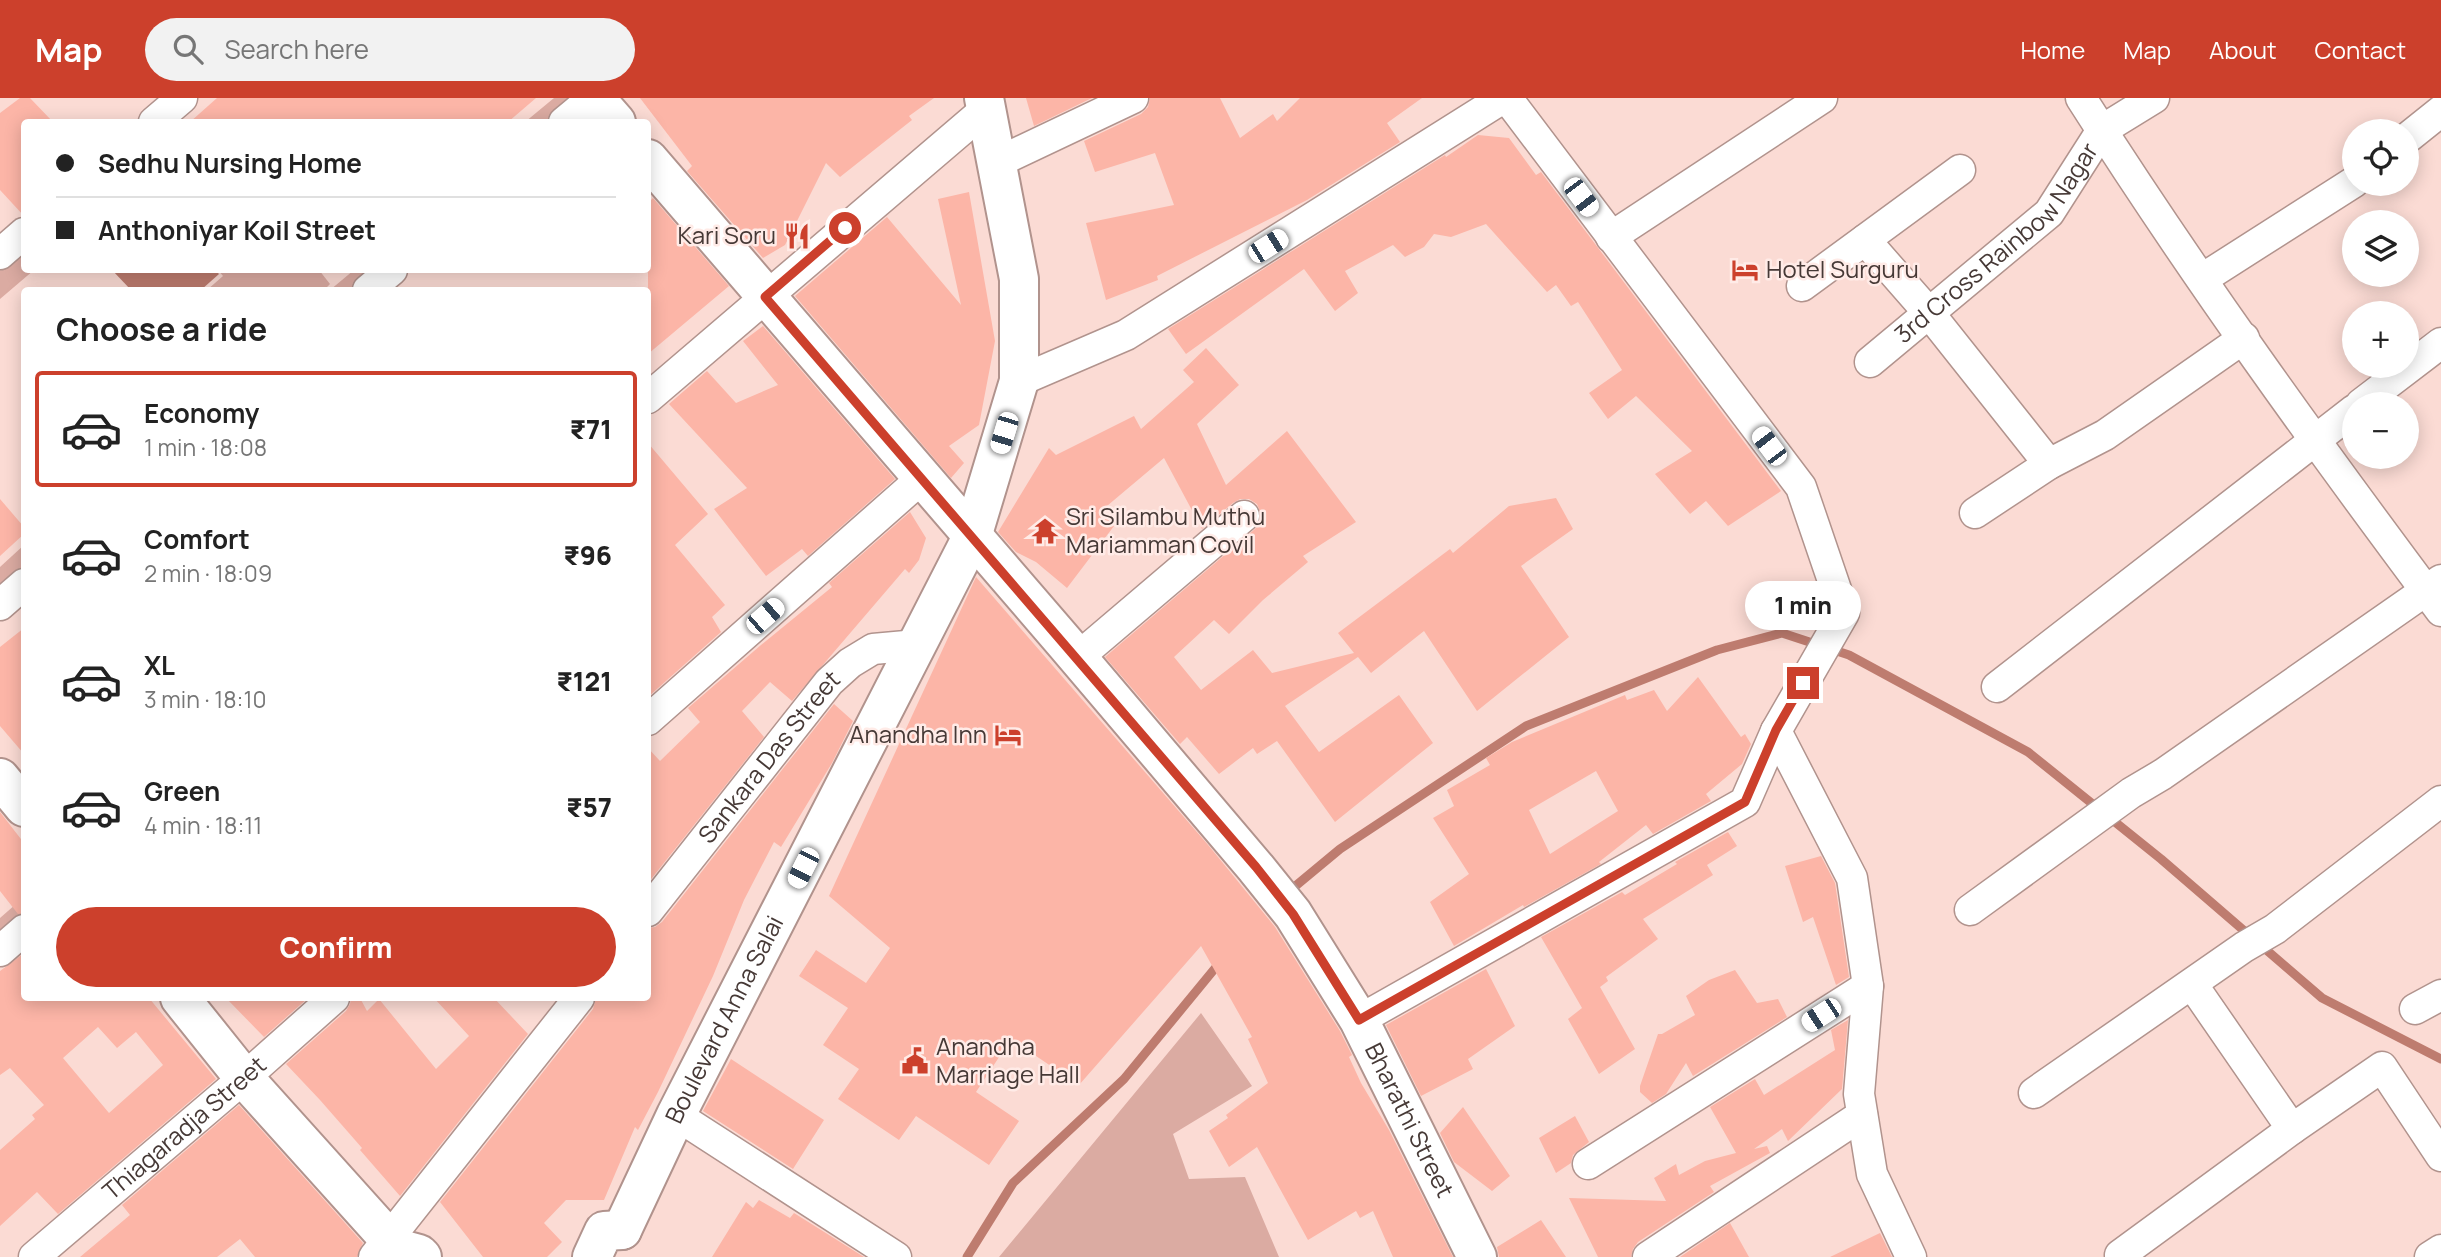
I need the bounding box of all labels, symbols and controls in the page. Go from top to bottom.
search box [145,18,635,81]
text: Map [35,27,103,72]
icon: search [169,30,207,68]
text: Search here [225,31,369,67]
text: Home [2020,33,2085,66]
text: Map [2123,33,2171,66]
text: About [2209,33,2277,66]
text: Contact [2315,33,2406,66]
map controls [2342,119,2419,469]
button: locate [2342,119,2419,196]
street label: 3rd Cross Rainbow Nagar [1887,136,2105,350]
text: Sedhu Nursing Home [98,145,362,181]
car [1560,174,1603,220]
button: layers [2342,210,2419,287]
text: Anthoniyar Koil Street [98,212,376,248]
route start [829,212,861,244]
place label: Kari Soru [677,218,776,251]
restaurant icon: Kari Soru [782,221,812,251]
car [1245,226,1292,266]
place label: Hotel Surguru [1766,252,1919,285]
hotel icon: Hotel Surguru [1730,255,1760,285]
button: + [2342,301,2419,378]
text: Choose a ride [56,307,267,351]
button: − [2342,392,2419,469]
text: Economy [144,395,259,431]
icon: car [60,398,123,461]
car [988,410,1021,456]
text: ₹71 [570,411,612,447]
car [1748,423,1791,469]
text: 1 min · 18:08 [144,431,267,463]
place label: Sri Silambu Muthu Mariamman Covil [1066,499,1265,560]
temple icon: Sri Silambu Muthu Mariamman Covil [1030,516,1060,546]
text: Comfort [144,521,250,557]
icon: car [60,524,123,587]
text: ₹96 [563,537,612,573]
text: 2 min · 18:09 [144,557,272,589]
callout: 1 min [1745,582,1861,630]
text: 1 min [1774,589,1832,621]
car [743,594,788,638]
text: XL [144,647,175,683]
icon: car [60,650,123,713]
street label: Sankara Das Street [690,662,846,849]
text: ₹121 [556,663,612,699]
route end [1787,667,1819,699]
text: 3 min · 18:10 [144,683,266,715]
place label: Anandha Inn [849,717,987,750]
hotel icon: Anandha Inn [993,720,1023,750]
text: Green [144,773,220,809]
icon: car [60,776,123,839]
text: ₹57 [566,789,612,825]
text: 4 min · 18:11 [144,809,262,841]
car [785,845,822,891]
button: Confirm [56,907,616,987]
street label: Boulevard Anna Salai [656,910,790,1128]
car [1798,995,1845,1035]
place label: Anandha Marriage Hall [936,1029,1080,1090]
street label: Bharathi Street [1358,1037,1463,1203]
public building icon: Anandha Marriage Hall [900,1046,930,1076]
street label: Thiagaradja Street [95,1048,273,1207]

